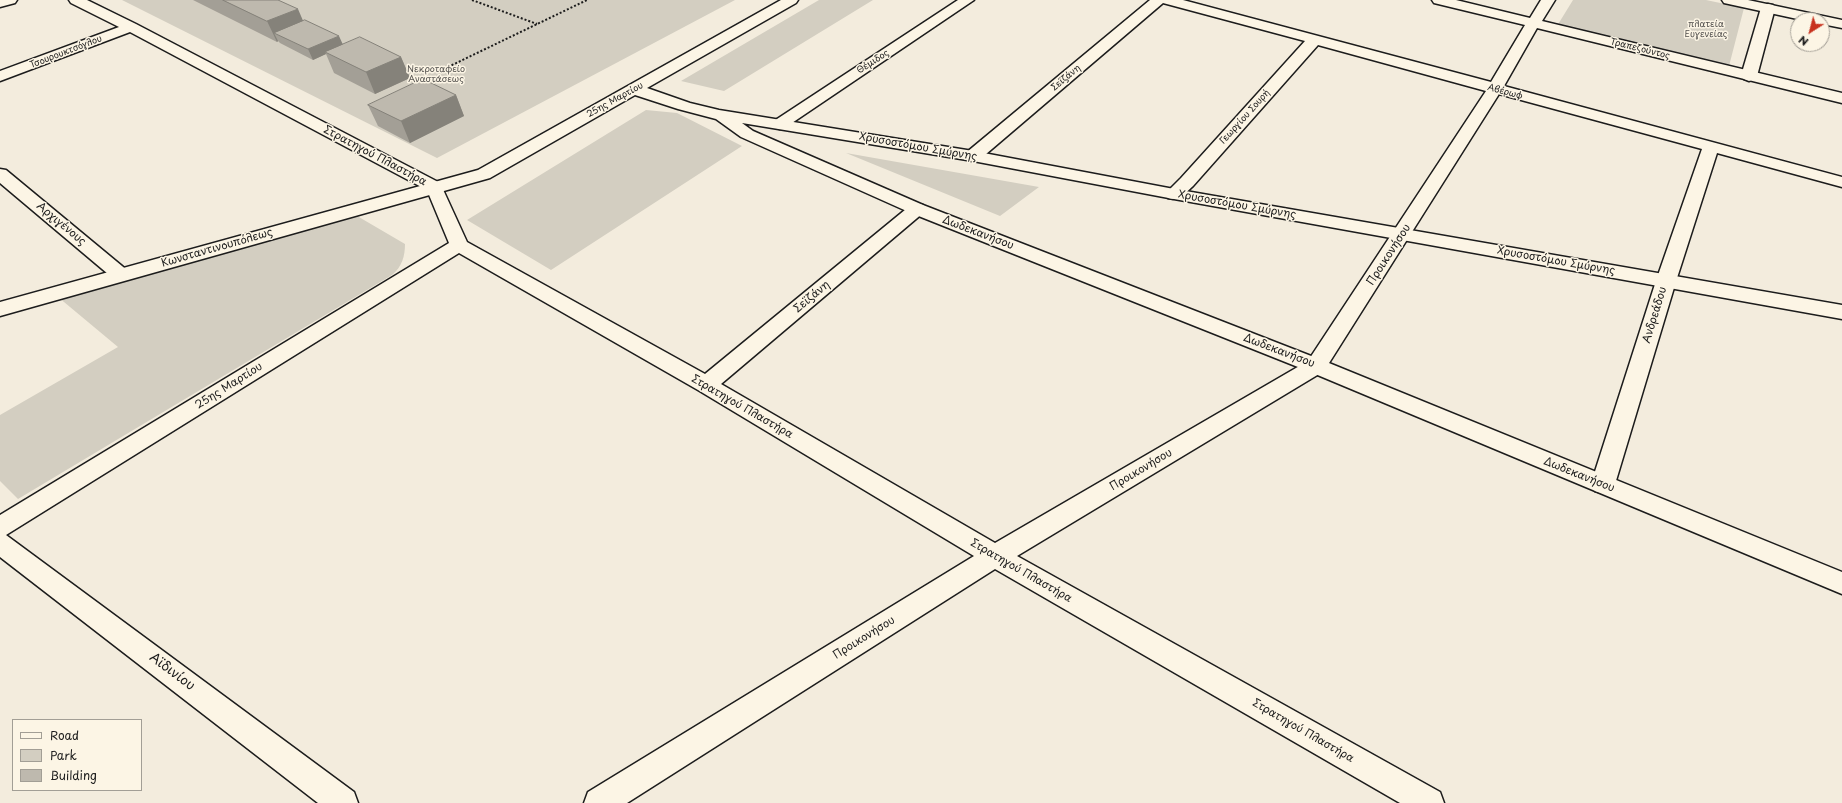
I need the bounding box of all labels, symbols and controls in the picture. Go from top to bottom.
north arrow [1790,12,1830,52]
park label: πλατεία Ευγενείας [1685,20,1727,41]
text: N [1795,32,1812,51]
street label: Τσουρουκτσόγλου [28,33,104,71]
street label: Τραπεζούντος [1609,36,1671,62]
street label: Θέμιδος [855,48,891,76]
street label: Σεϊζάνη [1049,63,1083,93]
park label: Νεκροταφείο Αναστάσεως [407,65,465,86]
street label: 25ης Μαρτίου [585,80,645,120]
street label: Αβέρωφ [1486,82,1524,102]
street label: Γεωργίου Σουρή [1218,88,1272,146]
street label: Στρατηγού Πλαστήρα [321,123,429,189]
street label: Χρυσοστόμου Σμύρνης [858,130,978,164]
street label: Χρυσοστόμου Σμύρνης [1177,188,1297,222]
street label: Αρχιγένους [34,200,88,248]
street label: Δωδεκανήσου [940,213,1016,253]
street label: Προικονήσου [1364,222,1414,288]
street label: Κωνσταντινουπόλεως [160,226,274,270]
street label: Χρυσοστόμου Σμύρνης [1496,244,1616,278]
street label: Σεϊζάνη [791,278,833,316]
street label: Ανδρεάδου [1640,285,1670,345]
street label: Δωδεκανήσου [1241,331,1317,371]
street label: 25ης Μαρτίου [193,360,265,412]
street label: Στρατηγού Πλαστήρα [689,373,795,441]
street label: Προικονήσου [1107,446,1175,494]
street label: Δωδεκανήσου [1542,455,1616,495]
street label: Στρατηγού Πλαστήρα [968,537,1074,605]
street label: Προικονήσου [831,614,897,662]
street label: Αϊδινίου [146,650,198,694]
street label: Στρατηγού Πλαστήρα [1250,697,1356,765]
legend [12,719,142,791]
text: Road [50,726,79,744]
text: Park [50,746,77,764]
text: Building [50,766,97,784]

